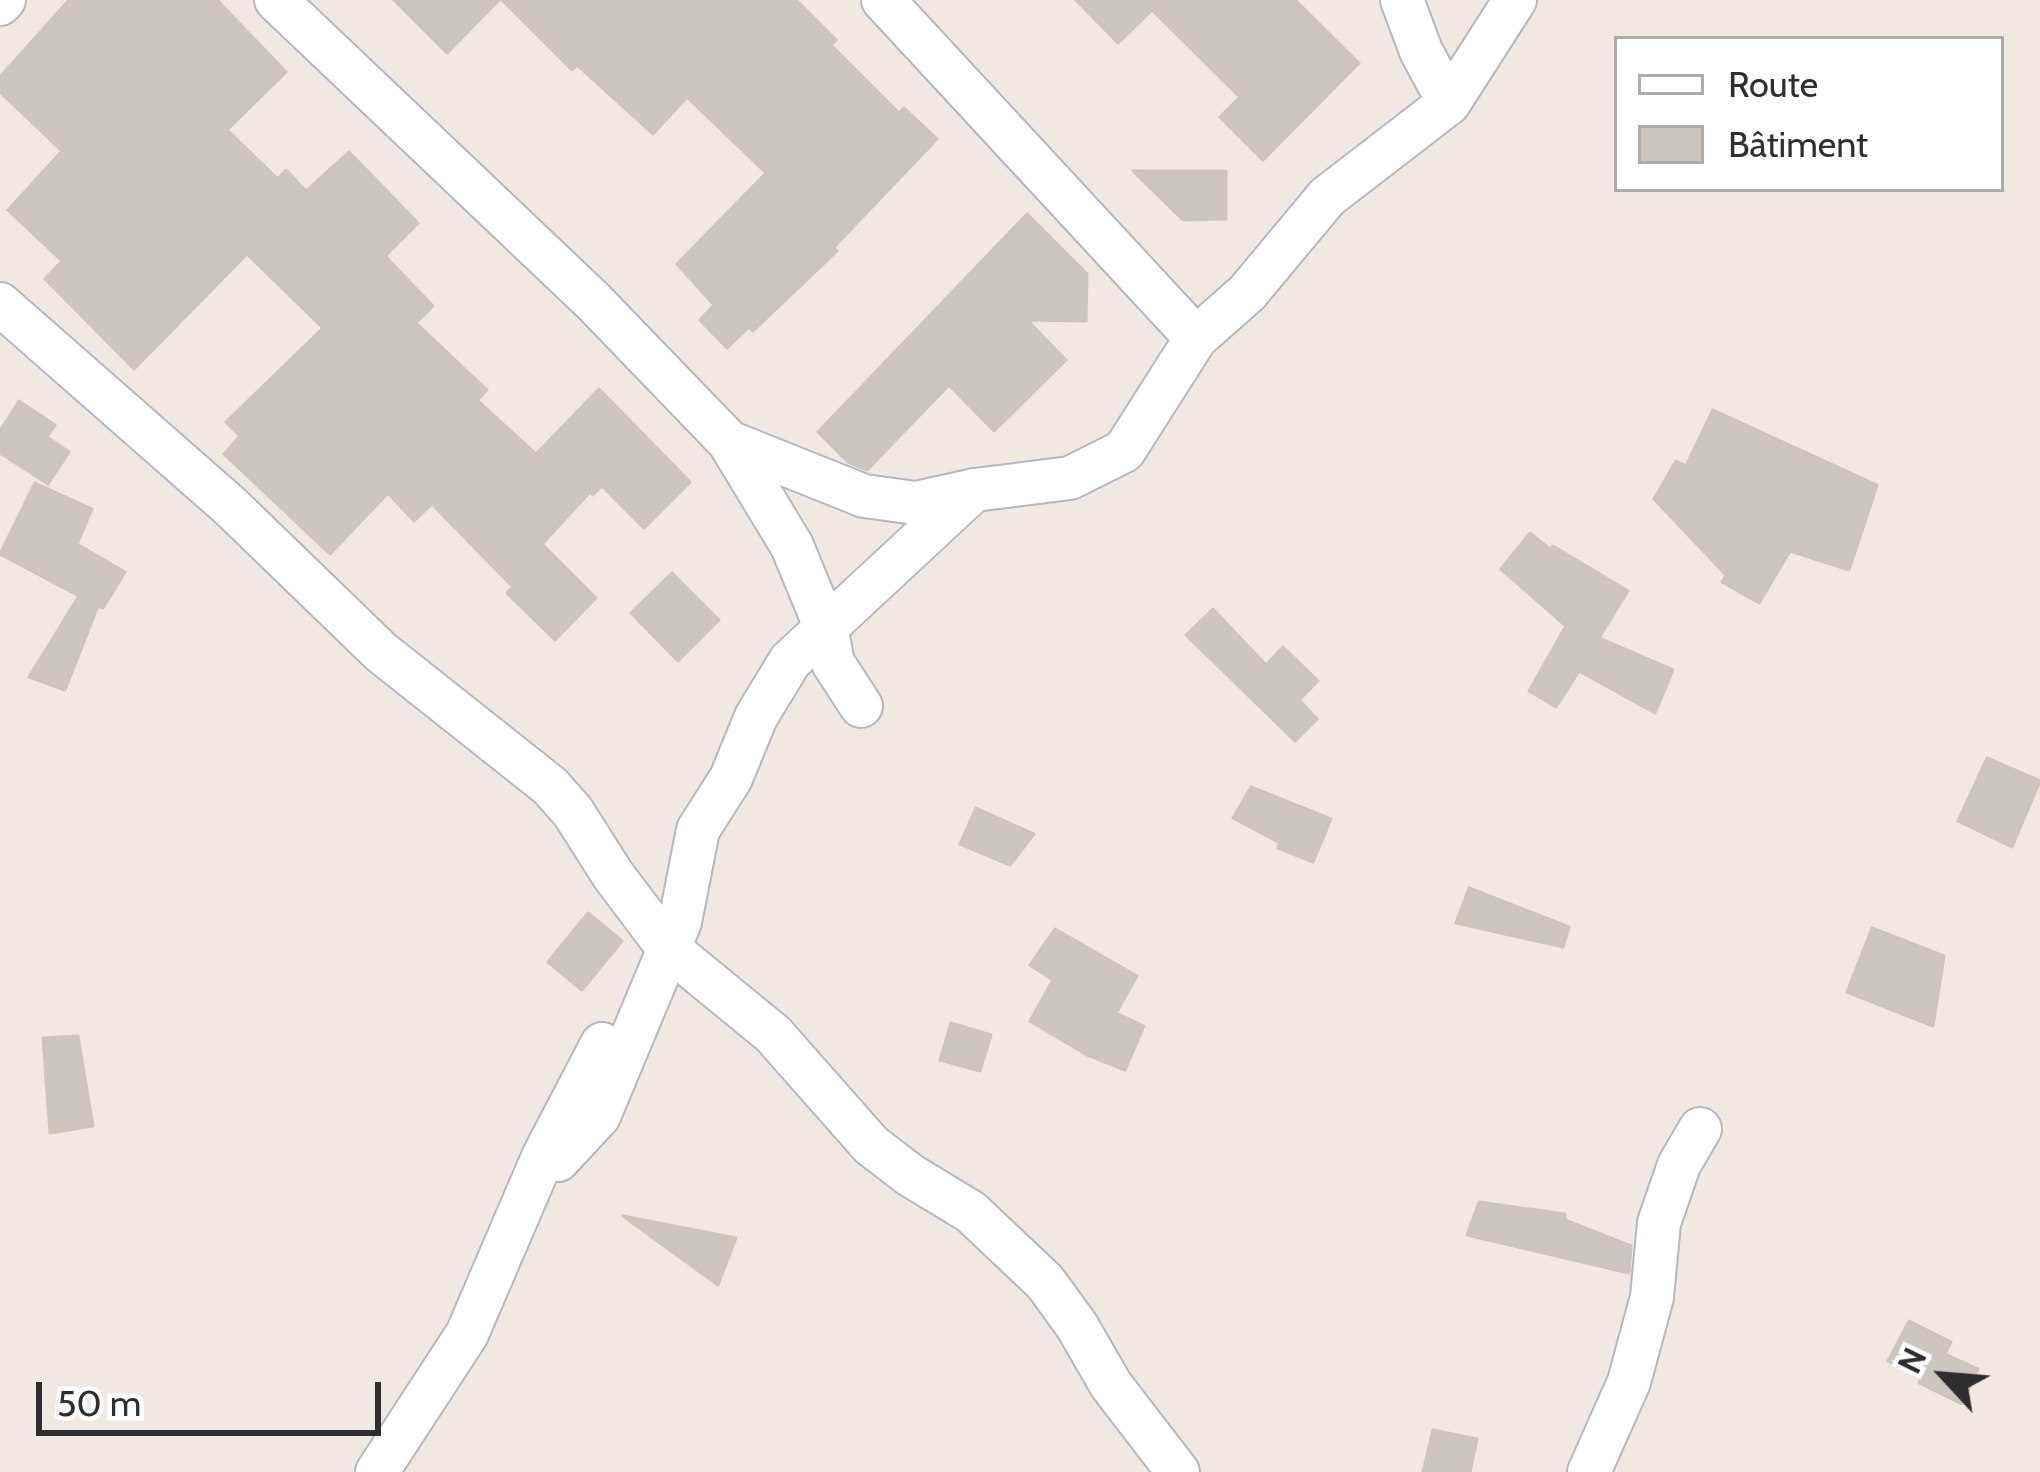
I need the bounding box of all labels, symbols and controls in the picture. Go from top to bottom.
legend [1614,36,2004,192]
text: Route [1728,62,1818,106]
text: Bâtiment [1728,122,1868,166]
north arrow [1884,1316,2004,1436]
text: N [1889,1341,1935,1379]
scale bar [42,1358,387,1432]
text: 50 m [57,1381,141,1425]

